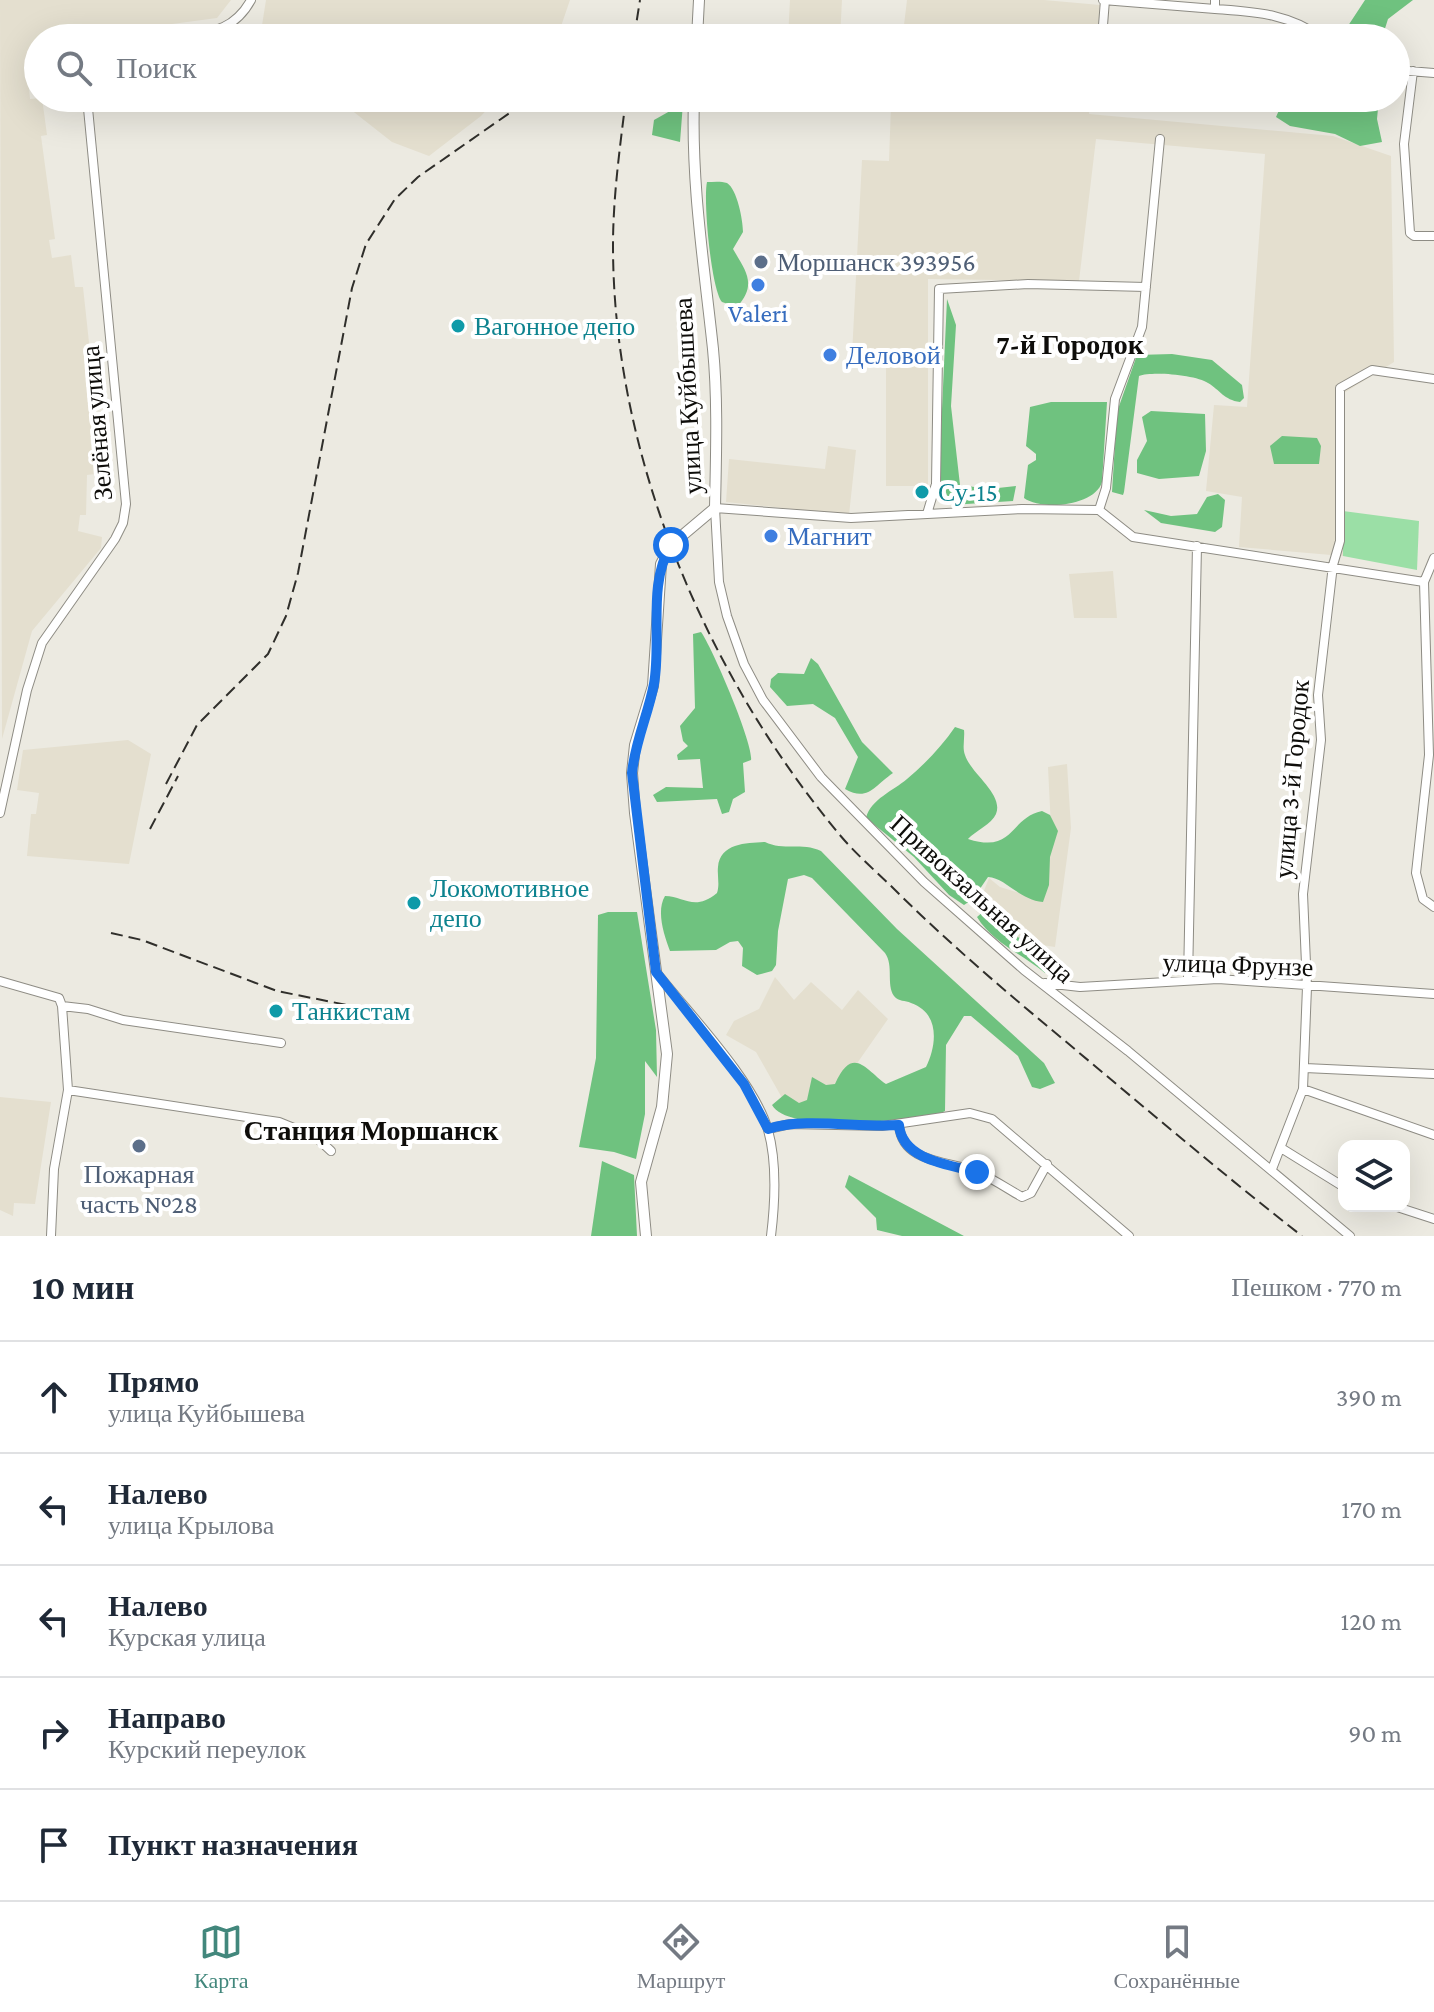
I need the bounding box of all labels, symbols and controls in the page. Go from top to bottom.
search box [24,24,1410,112]
icon: search [52,46,96,90]
text: Поиск [116,51,197,84]
place label: Моршанск 393956 [777,248,976,277]
marker: Моршанск 393956 [752,253,770,271]
marker: Valeri [749,276,767,294]
street label: улица Куйбышева [668,296,708,495]
place label: Valeri [728,299,788,328]
place label: Вагонное депо [474,312,635,341]
marker: Вагонное депо [449,317,467,335]
district label: 7-й Городок [996,329,1145,360]
place label: Деловой [846,341,941,370]
street label: Зелёная улица [76,344,118,502]
marker: Деловой [821,346,839,364]
place label: Су-15 [938,478,998,507]
marker: Су-15 [913,483,931,501]
place label: Магнит [787,522,872,551]
route start [653,527,689,563]
marker: Магнит [762,527,780,545]
street label: улица 3-й Городок [1269,678,1315,880]
street label: Привокзальная улица [884,809,1080,989]
place label: Локомотивное депо [430,874,589,933]
marker: Локомотивное депо [405,894,423,912]
street label: улица Фрунзе [1162,948,1314,982]
place label: Танкистам [292,997,410,1026]
marker: Танкистам [267,1002,285,1020]
district label: Станция Моршанск [244,1115,499,1146]
marker: Пожарная часть №28 [130,1137,148,1155]
map controls [1338,1140,1410,1212]
button: layers [1338,1140,1410,1212]
route end [959,1154,995,1190]
place label: Пожарная часть №28 [80,1160,198,1219]
text: 10 мин [32,1269,134,1306]
text: Пешком · 770 m [1231,1273,1402,1302]
text: Прямо [108,1365,199,1398]
icon: ahead [32,1375,76,1419]
text: 390 m [1336,1383,1402,1412]
text: улица Куйбышева [108,1399,305,1428]
text: Налево [108,1477,208,1510]
icon: left [32,1487,76,1531]
text: 170 m [1341,1495,1402,1524]
text: улица Крылова [108,1511,274,1540]
text: Налево [108,1589,208,1622]
icon: left [32,1599,76,1643]
text: 120 m [1341,1607,1402,1636]
text: Курская улица [108,1623,266,1652]
text: Направо [108,1701,226,1734]
icon: right [32,1711,76,1755]
text: 90 m [1348,1719,1402,1748]
text: Курский переулок [108,1735,306,1764]
icon: arrive [32,1823,76,1867]
text: Пункт назначения [108,1828,358,1861]
tab: Карта [194,1920,249,1994]
tab: Маршрут [637,1920,725,1994]
tab: Сохранённые [1113,1920,1240,1994]

